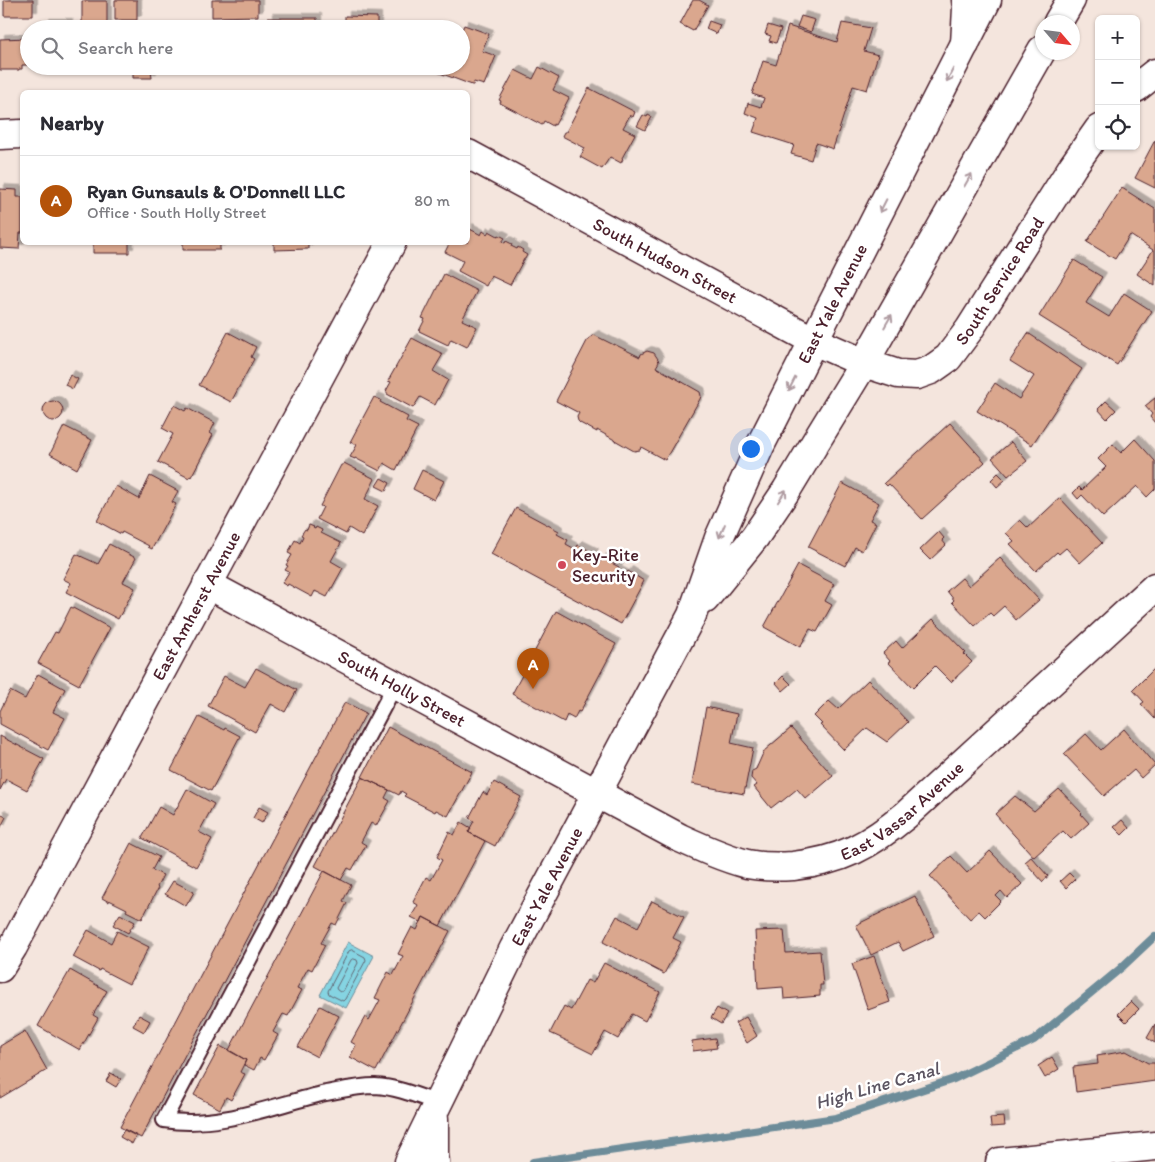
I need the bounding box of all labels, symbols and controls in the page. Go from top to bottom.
north arrow [1035,15,1080,60]
map controls [1095,15,1140,150]
button: + [1095,15,1140,60]
search box [20,20,470,75]
icon: search [38,34,66,62]
text: Search here [78,36,173,59]
button: − [1095,60,1140,105]
one-way arrow [945,67,954,82]
button: locate [1095,105,1140,150]
text: Nearby [40,110,104,135]
one-way arrow [964,173,974,187]
text: Ryan Gunsauls & O'Donnell LLC [87,180,345,203]
text: A [51,191,61,210]
text: 80 m [414,191,450,210]
one-way arrow [878,198,887,213]
text: Office · South Holly Street [87,203,266,222]
street label: South Service Road [951,212,1049,350]
street label: South Hudson Street [589,213,741,308]
street label: East Yale Avenue [793,240,872,367]
one-way arrow [883,313,893,328]
one-way arrow [787,376,796,391]
your location [738,436,764,462]
one-way arrow [778,490,788,504]
one-way arrow [717,523,726,538]
street label: East Amherst Avenue [147,528,245,684]
place label: Key-Rite Security [572,544,639,587]
marker: Key-Rite Security [556,559,568,571]
street label: South Holly Street [334,645,469,732]
pin: A [517,648,549,689]
street label: East Vassar Avenue [837,757,968,866]
street label: East Yale Avenue [506,823,588,950]
water label: High Line Canal [812,1056,943,1114]

